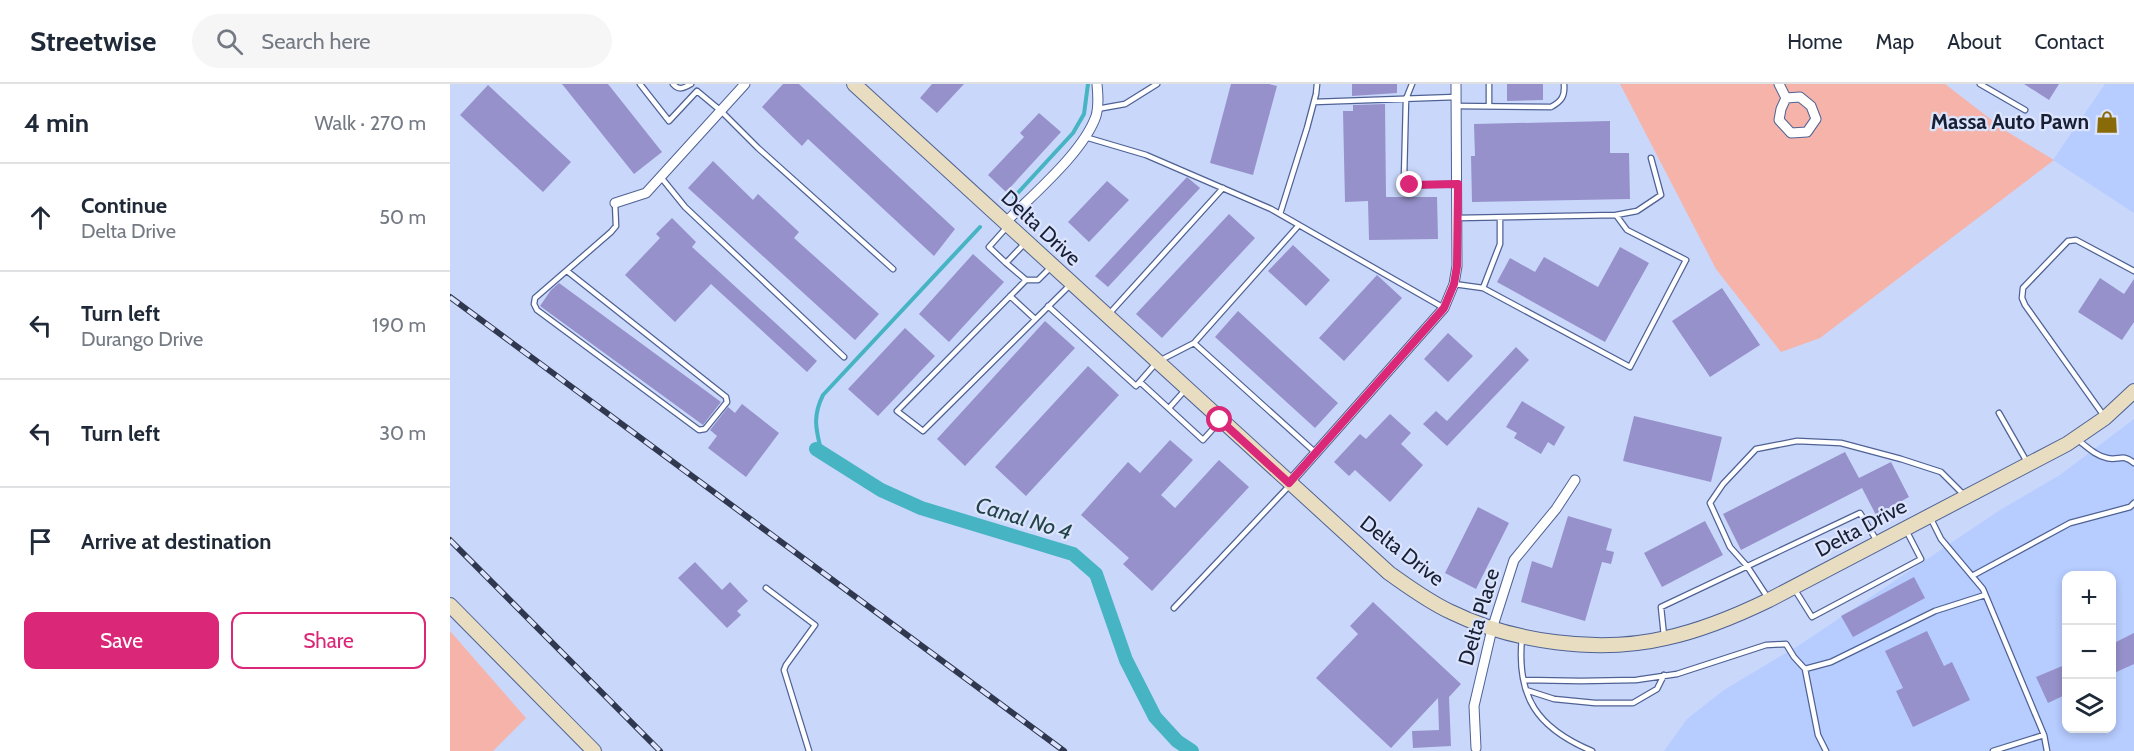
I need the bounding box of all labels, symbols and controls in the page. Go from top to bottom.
search box [192,14,612,68]
text: Streetwise [30,24,156,58]
icon: search [213,25,246,58]
text: Search here [261,28,371,55]
text: Home [1787,29,1843,54]
text: Map [1876,29,1914,54]
text: About [1947,29,2001,54]
text: Contact [2034,29,2104,54]
text: 4 min [24,107,89,139]
place label: Massa Auto Pawn [1931,109,2089,134]
shop icon: Massa Auto Pawn [2094,109,2120,135]
text: Walk · 270 m [314,111,426,135]
route end [1396,171,1422,197]
street label: Delta Drive [996,184,1087,271]
text: Continue [81,192,167,219]
icon: ahead [24,201,57,234]
text: 50 m [379,205,426,229]
text: Delta Drive [81,219,176,243]
text: Turn left [81,300,160,327]
icon: left [24,309,57,342]
text: 190 m [372,313,426,337]
text: Durango Drive [81,327,203,351]
route start [1206,406,1232,432]
icon: left [24,417,57,450]
text: Turn left [81,420,160,447]
text: 30 m [379,421,426,445]
water label: Canal No 4 [972,491,1075,546]
street label: Delta Drive [1811,493,1911,562]
street label: Delta Drive [1355,510,1449,591]
icon: arrive [24,525,57,558]
text: Arrive at destination [81,528,271,555]
street label: Delta Place [1453,565,1504,668]
map controls [2062,571,2116,733]
button: + [2062,571,2116,625]
button: Save [24,612,219,669]
button: Share [231,612,426,669]
button: − [2062,625,2116,679]
button: layers [2062,679,2116,733]

